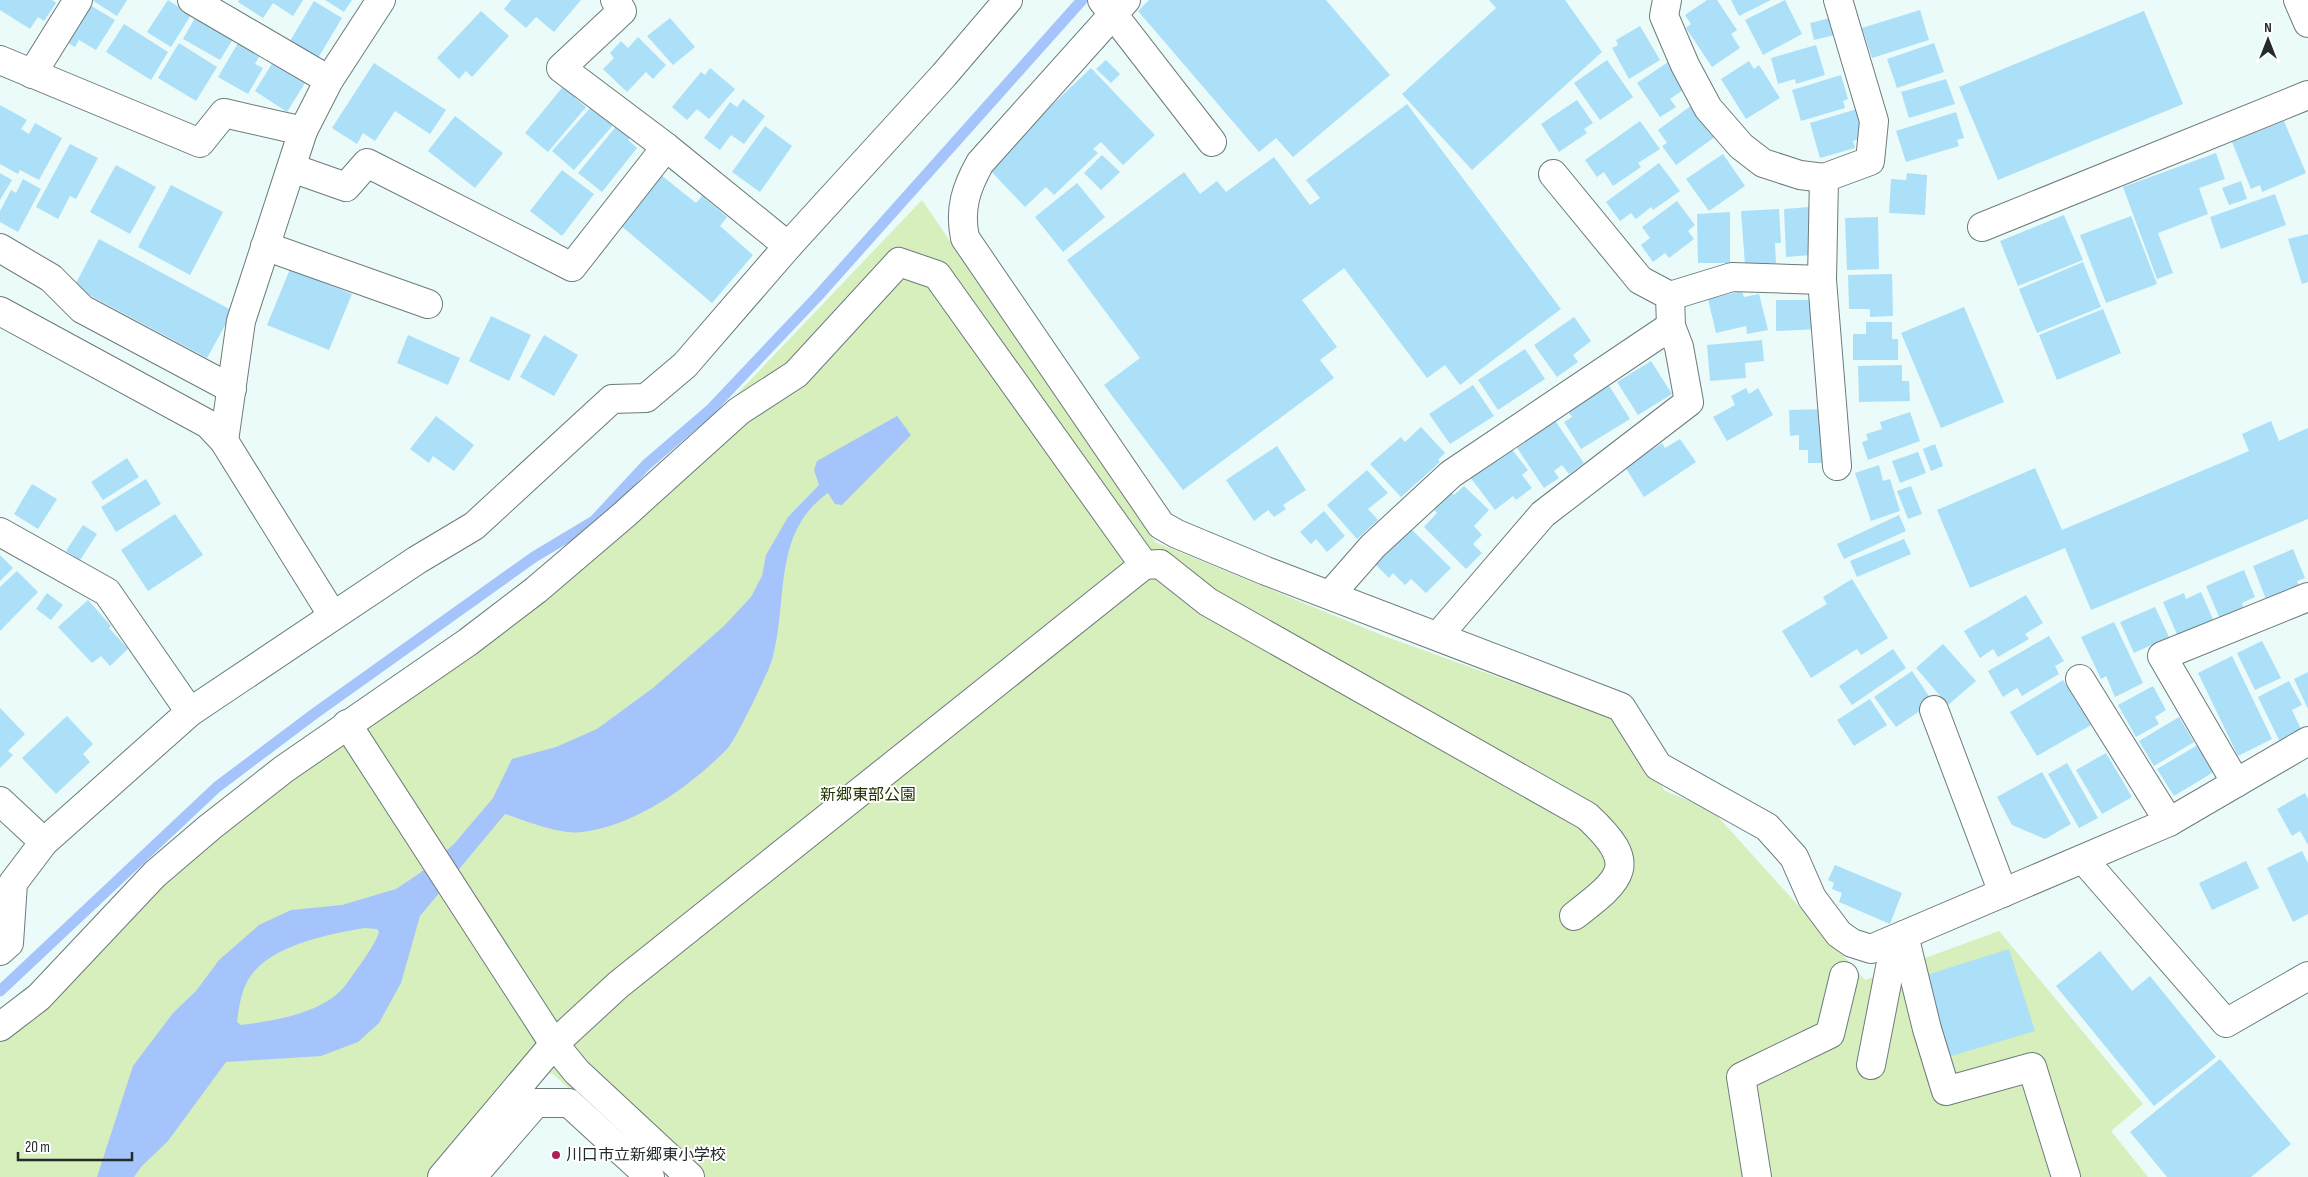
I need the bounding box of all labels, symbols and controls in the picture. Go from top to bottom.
north arrow [2243,15,2293,65]
text: N [2264,19,2272,36]
park label: 新郷東部公園 [820,786,916,805]
scale bar [18,1130,131,1162]
text: 20 m [25,1138,50,1157]
place label: 川口市立新郷東小学校 [566,1146,726,1165]
marker: 川口市立新郷東小学校 [550,1149,562,1161]

